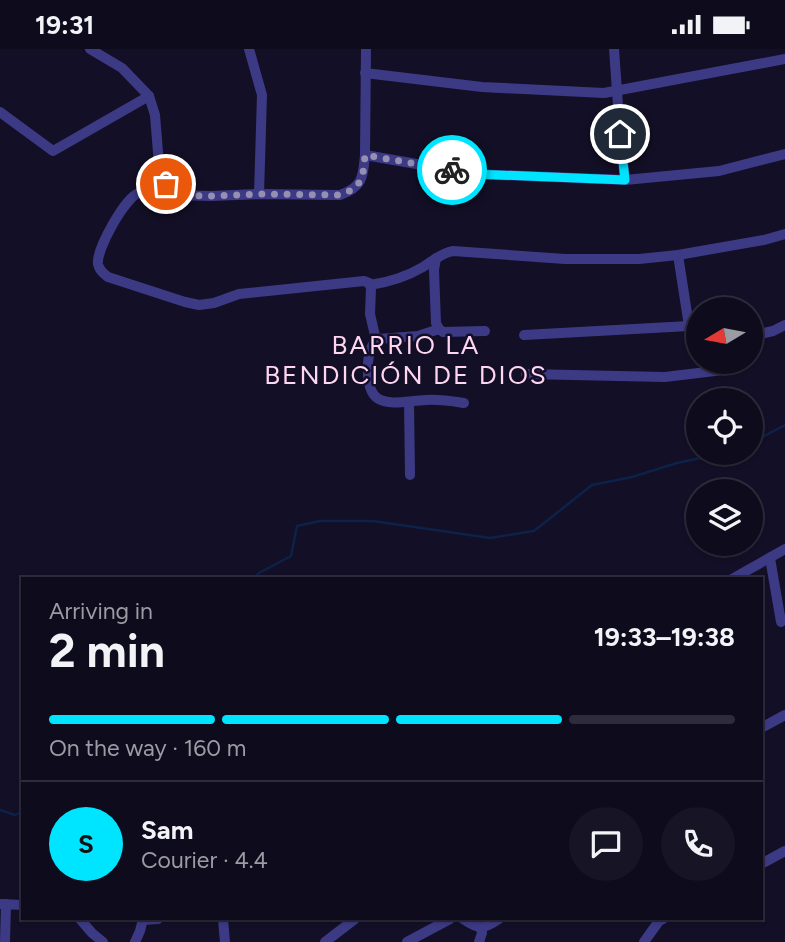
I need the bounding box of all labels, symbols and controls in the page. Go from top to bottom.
text: 19:31 [35,9,94,41]
pin [590,104,650,164]
icon: home [601,115,639,153]
courier [417,135,487,205]
icon: bike [433,151,471,189]
pin [136,154,196,214]
icon: bag [147,165,185,203]
north arrow [686,297,763,375]
map controls [686,297,763,556]
district label: BARRIO LA BENDICIÓN DE DIOS [264,329,548,391]
button: locate [686,388,763,465]
button: layers [686,479,763,556]
text: Arriving in [49,597,153,625]
text: 19:33–19:38 [594,621,735,653]
text: 2 min [49,623,165,679]
text: On the way · 160 m [49,734,246,762]
button: chat [569,807,643,881]
button: phone [661,807,735,881]
text: Sam [141,814,193,846]
text: S [78,828,94,860]
text: Courier · 4.4 [141,846,268,874]

